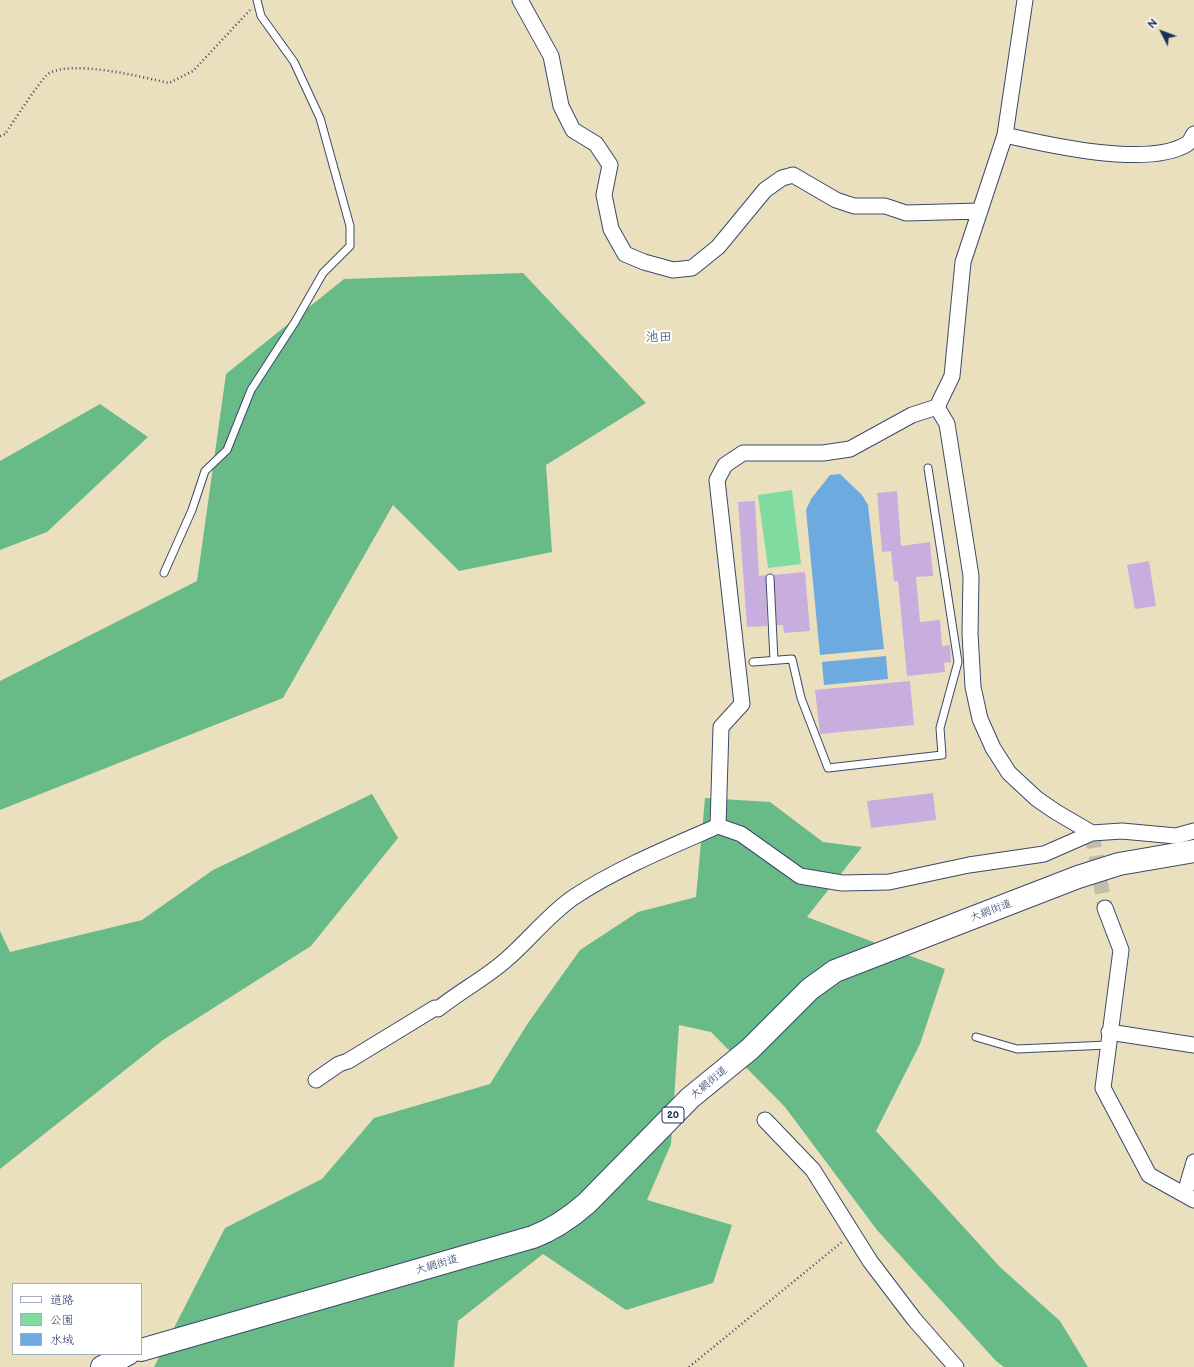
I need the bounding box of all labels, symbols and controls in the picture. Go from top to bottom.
north arrow [1142,12,1182,52]
text: N [1145,16,1160,31]
district label: 池田 [646,330,672,346]
street label: 大網街道 [968,897,1014,925]
street label: 大網街道 [688,1064,730,1102]
road number: 20 [662,1107,684,1123]
street label: 大網街道 [414,1253,460,1277]
legend [12,1283,142,1355]
text: 道路 [50,1293,74,1308]
text: 公園 [50,1313,74,1328]
text: 水域 [50,1333,74,1348]

